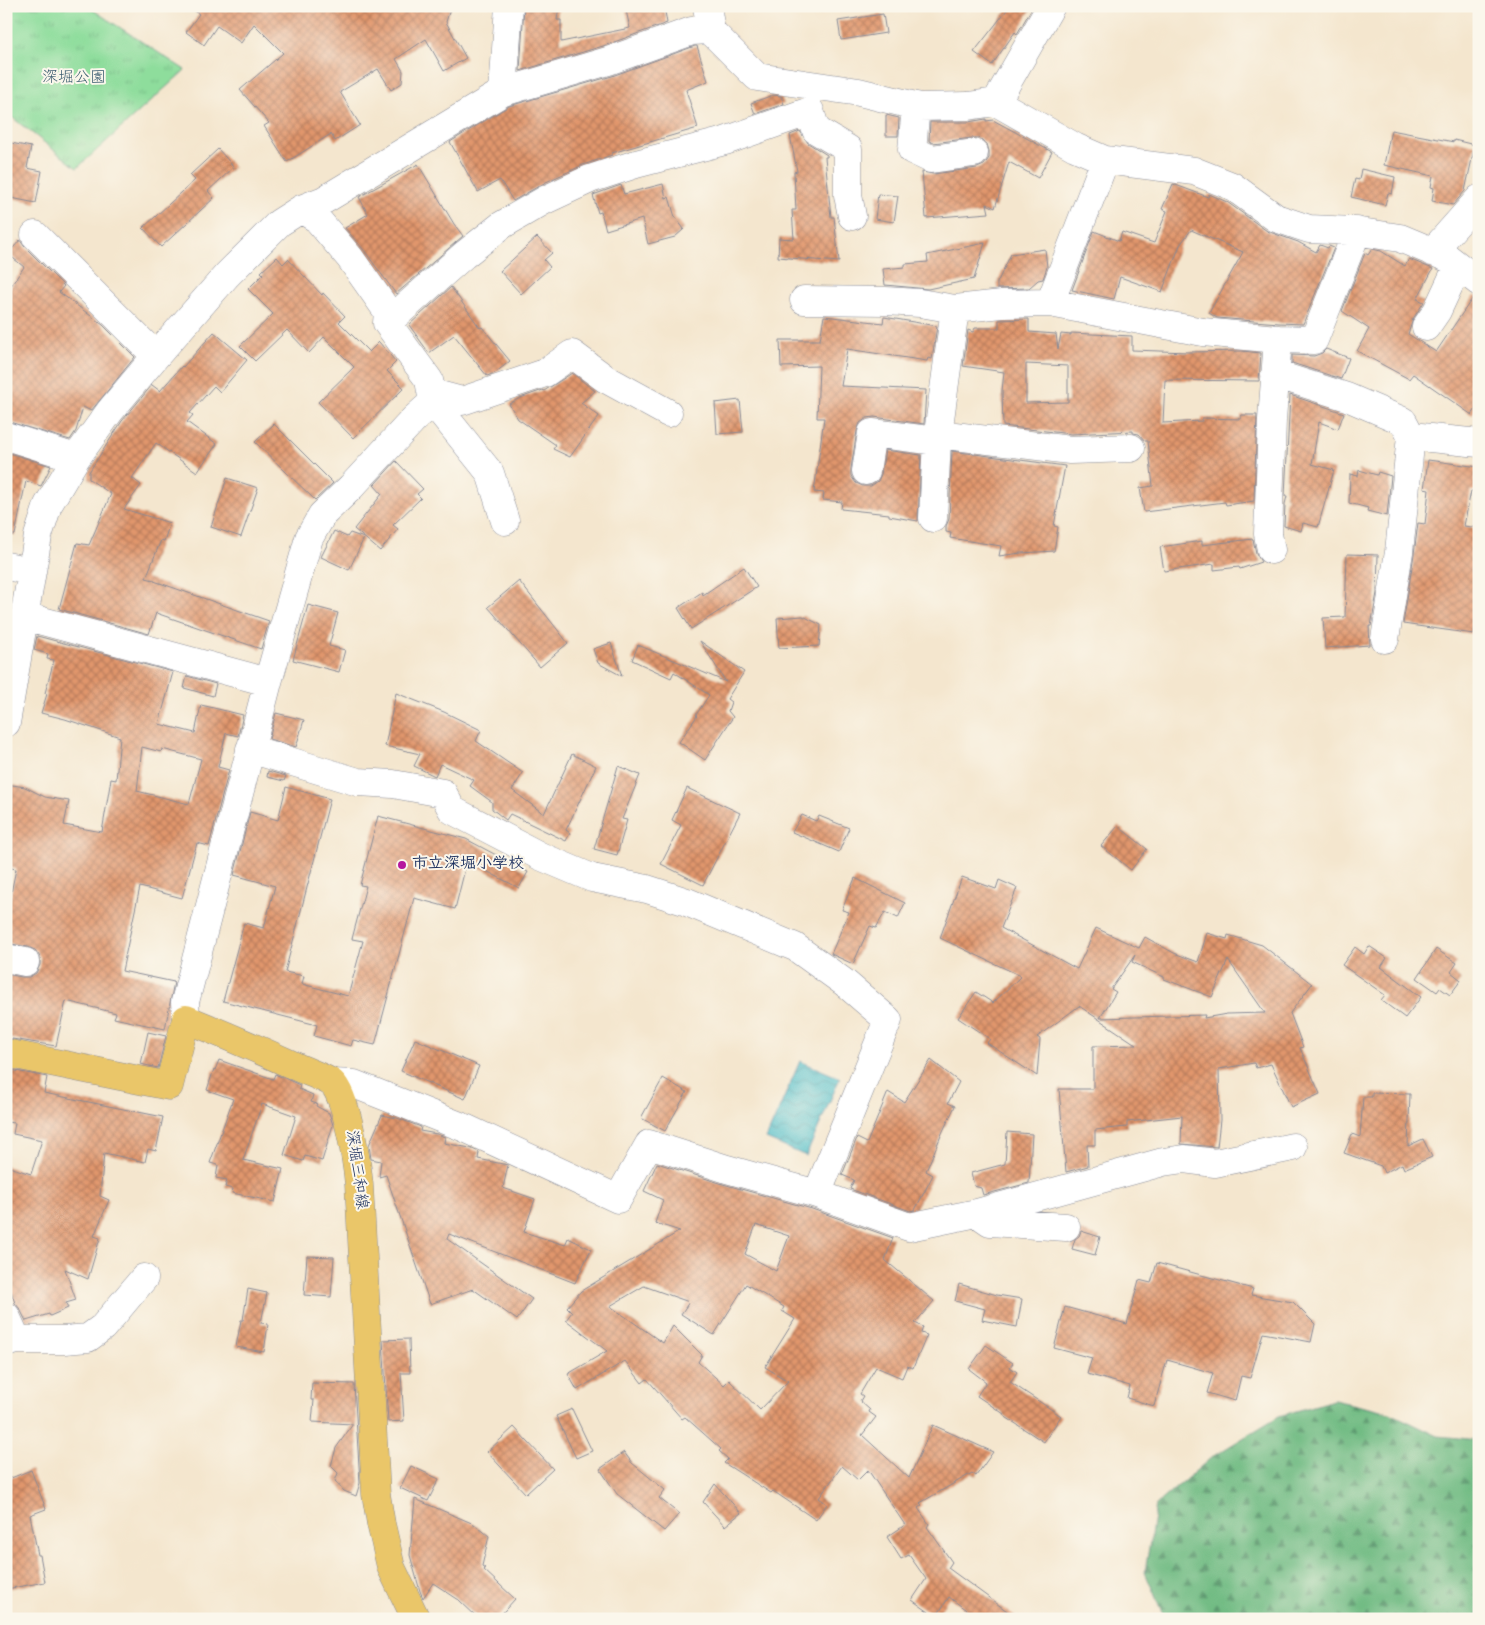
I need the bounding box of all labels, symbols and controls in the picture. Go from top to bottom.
park label: 深堀公園 [42,69,106,89]
place label: 市立深堀小学校 [412,855,524,875]
marker: 市立深堀小学校 [396,859,408,871]
street label: 深堀三和線 [340,1129,372,1211]

